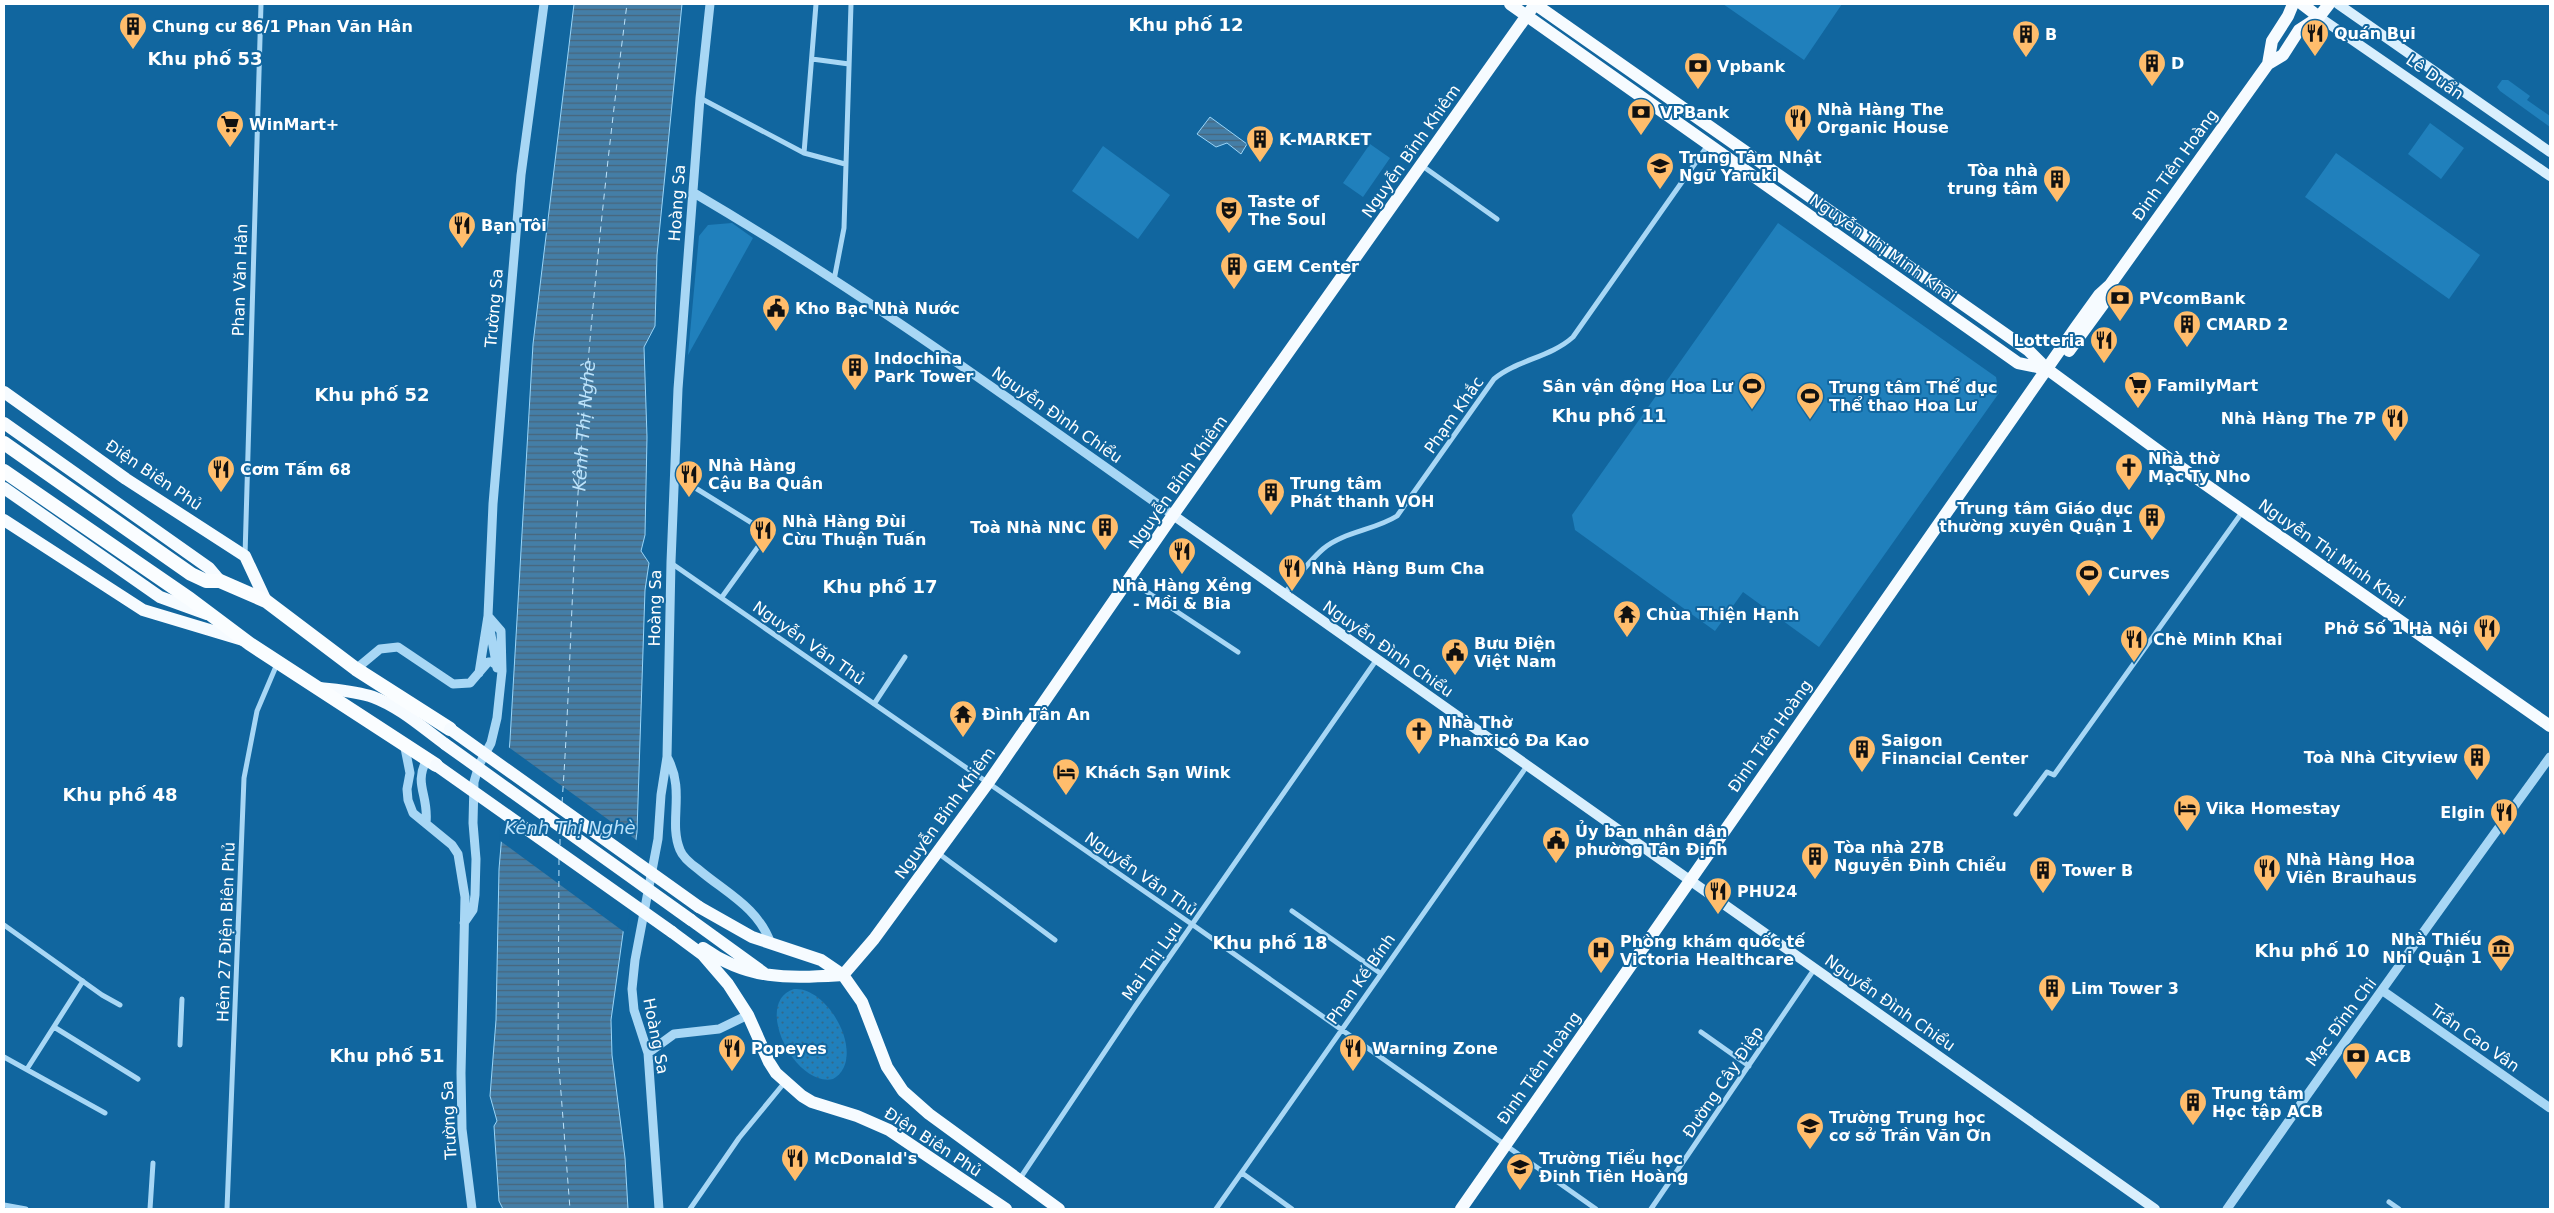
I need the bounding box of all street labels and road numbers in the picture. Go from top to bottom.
street label: Lê Duẩn [2403,50,2467,104]
street label: Nguyễn Bỉnh Khiêm [1358,81,1464,221]
street label: Đinh Tiên Hoàng [2128,106,2222,224]
street label: Hoàng Sa [665,164,689,242]
street label: Nguyễn Thị Minh Khai [1806,190,1960,306]
street label: Phan Văn Hân [229,223,251,337]
street label: Trường Sa [481,268,507,349]
street label: Nguyễn Đình Chiểu [988,363,1126,467]
street label: Phạm Khắc [1421,373,1487,457]
street label: Nguyễn Bỉnh Khiêm [1125,412,1231,552]
street label: Điện Biên Phủ [102,436,206,514]
street label: Nguyễn Thị Minh Khai [2255,495,2409,611]
street label: Hoàng Sa [645,569,665,647]
street label: Nguyễn Văn Thủ [749,597,869,689]
street label: Nguyễn Đình Chiểu [1319,597,1457,701]
street label: Đinh Tiên Hoàng [1724,676,1816,796]
street label: Nguyễn Bỉnh Khiêm [891,743,999,883]
street label: Nguyễn Văn Thủ [1081,828,1201,920]
street label: Hẻm 27 Điện Biên Phủ [213,842,239,1022]
street label: Mai Thị Lựu [1118,918,1186,1004]
street label: Phan Kế Bính [1323,930,1399,1028]
street label: Nguyễn Đình Chiểu [1821,951,1959,1055]
street label: Mạc Đĩnh Chi [2302,974,2380,1070]
street label: Hoàng Sa [639,996,673,1076]
street label: Trần Cao Vân [2426,1000,2523,1076]
street label: Đinh Tiên Hoàng [1493,1008,1585,1128]
street label: Đường Cây Điệp [1679,1023,1767,1141]
street label: Trường Sa [437,1080,461,1161]
street label: Ðiện Biên Phủ [881,1103,985,1181]

